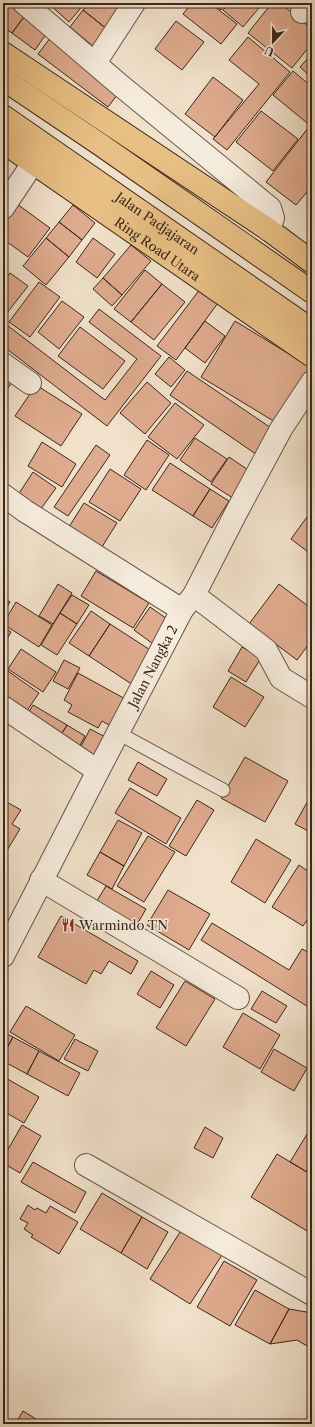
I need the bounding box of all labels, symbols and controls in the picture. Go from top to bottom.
north arrow [253,22,293,62]
text: U [262,43,276,59]
street label: Jalan Padjajaran [111,187,203,258]
street label: Ring Road Utara [111,214,204,284]
street label: Jalan Nangka 2 [124,622,181,712]
restaurant icon: Warmindo TN [60,917,76,933]
place label: Warmindo TN [78,917,168,933]

